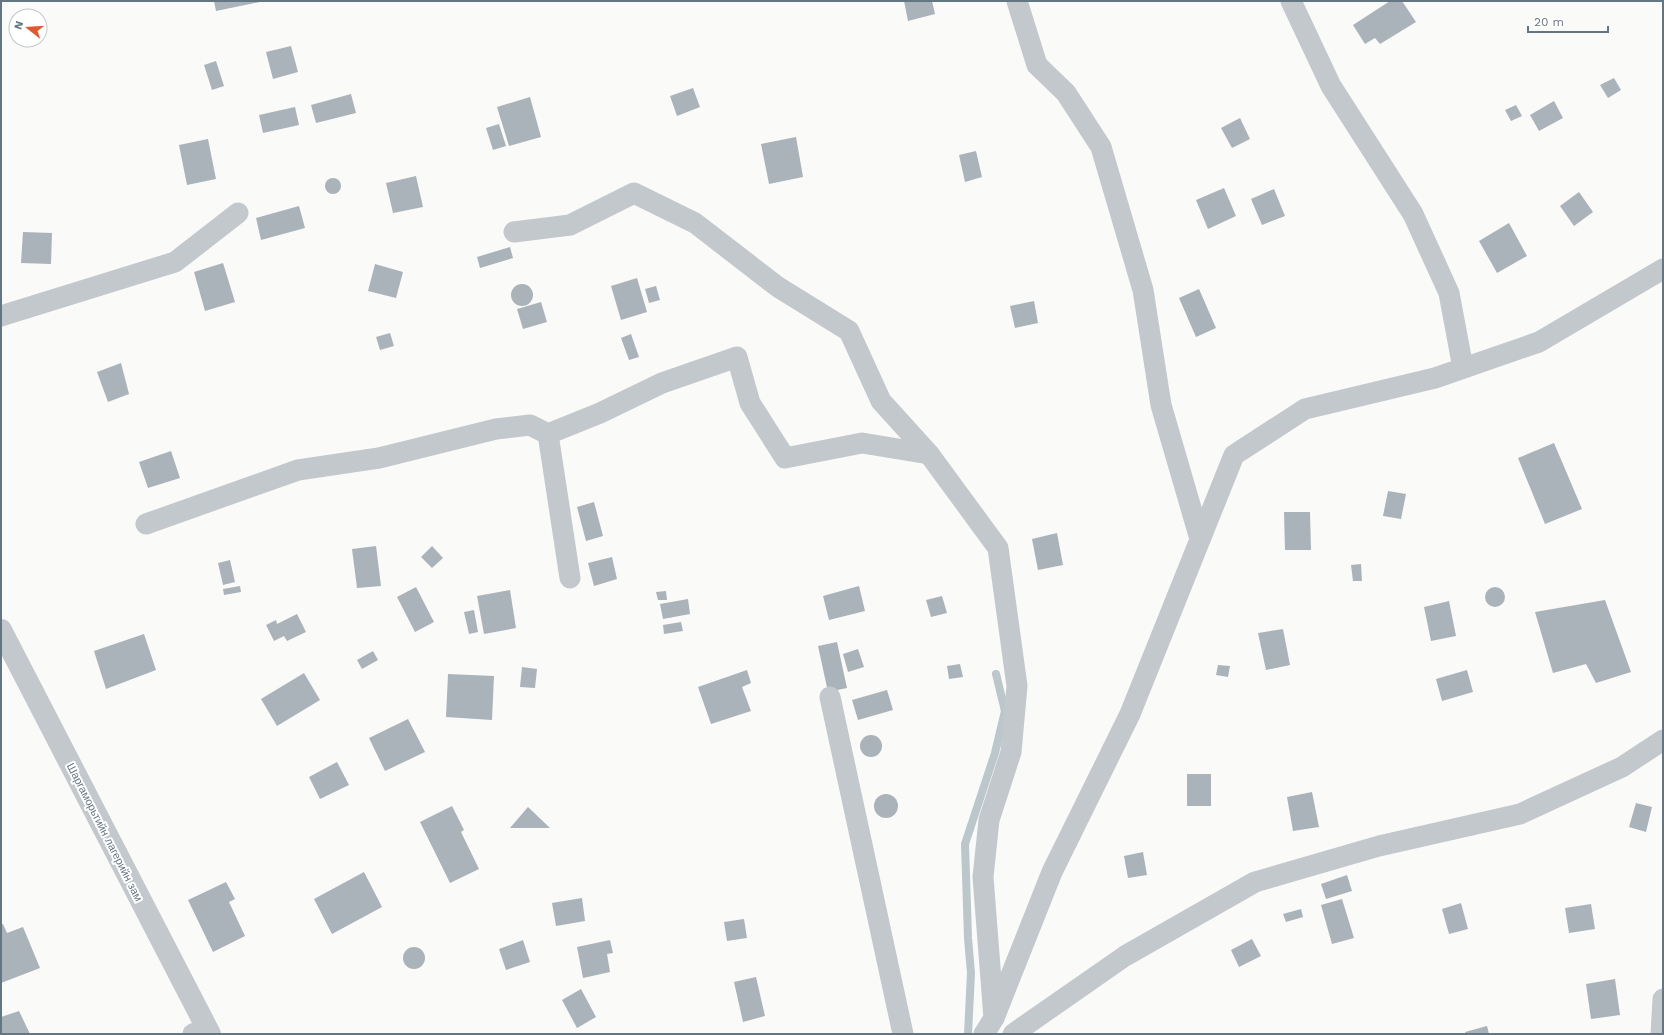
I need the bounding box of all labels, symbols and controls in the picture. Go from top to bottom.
north arrow [8,8,48,48]
scale bar [1528,8,1608,34]
text: 20 m [1534,15,1564,29]
text: N [12,19,26,31]
street label: Шаргаморьтийн лагерийн зам [64,761,145,904]

